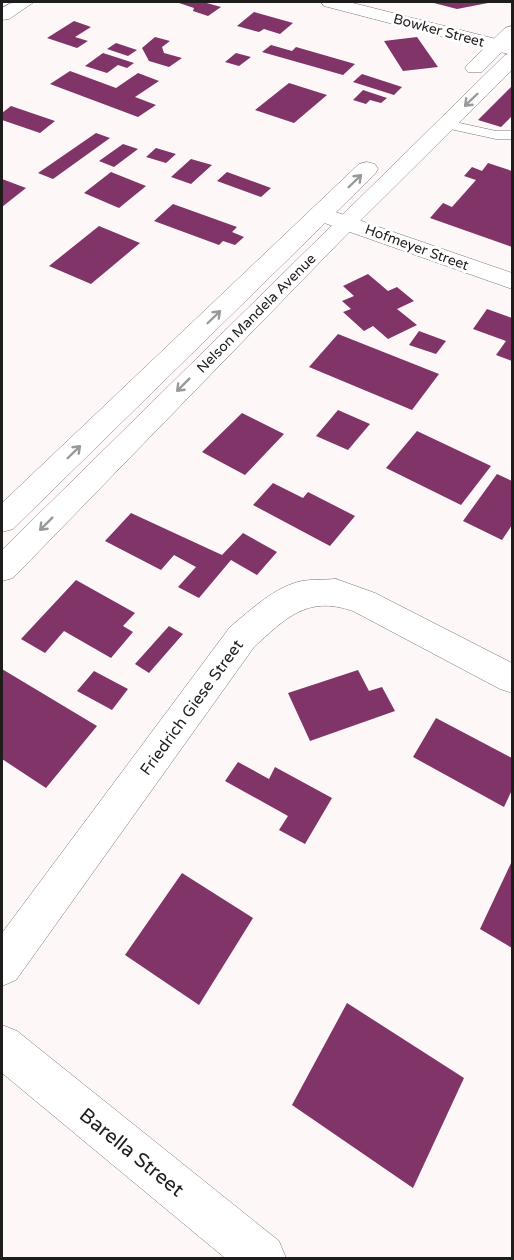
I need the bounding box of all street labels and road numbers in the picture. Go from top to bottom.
street label: Bowker Street [391,10,487,51]
street label: Hofmeyer Street [363,221,472,274]
street label: Nelson Mandela Avenue [193,250,320,377]
street label: Friedrich Giese Street [136,636,248,779]
street label: Barella Street [74,1103,189,1202]

